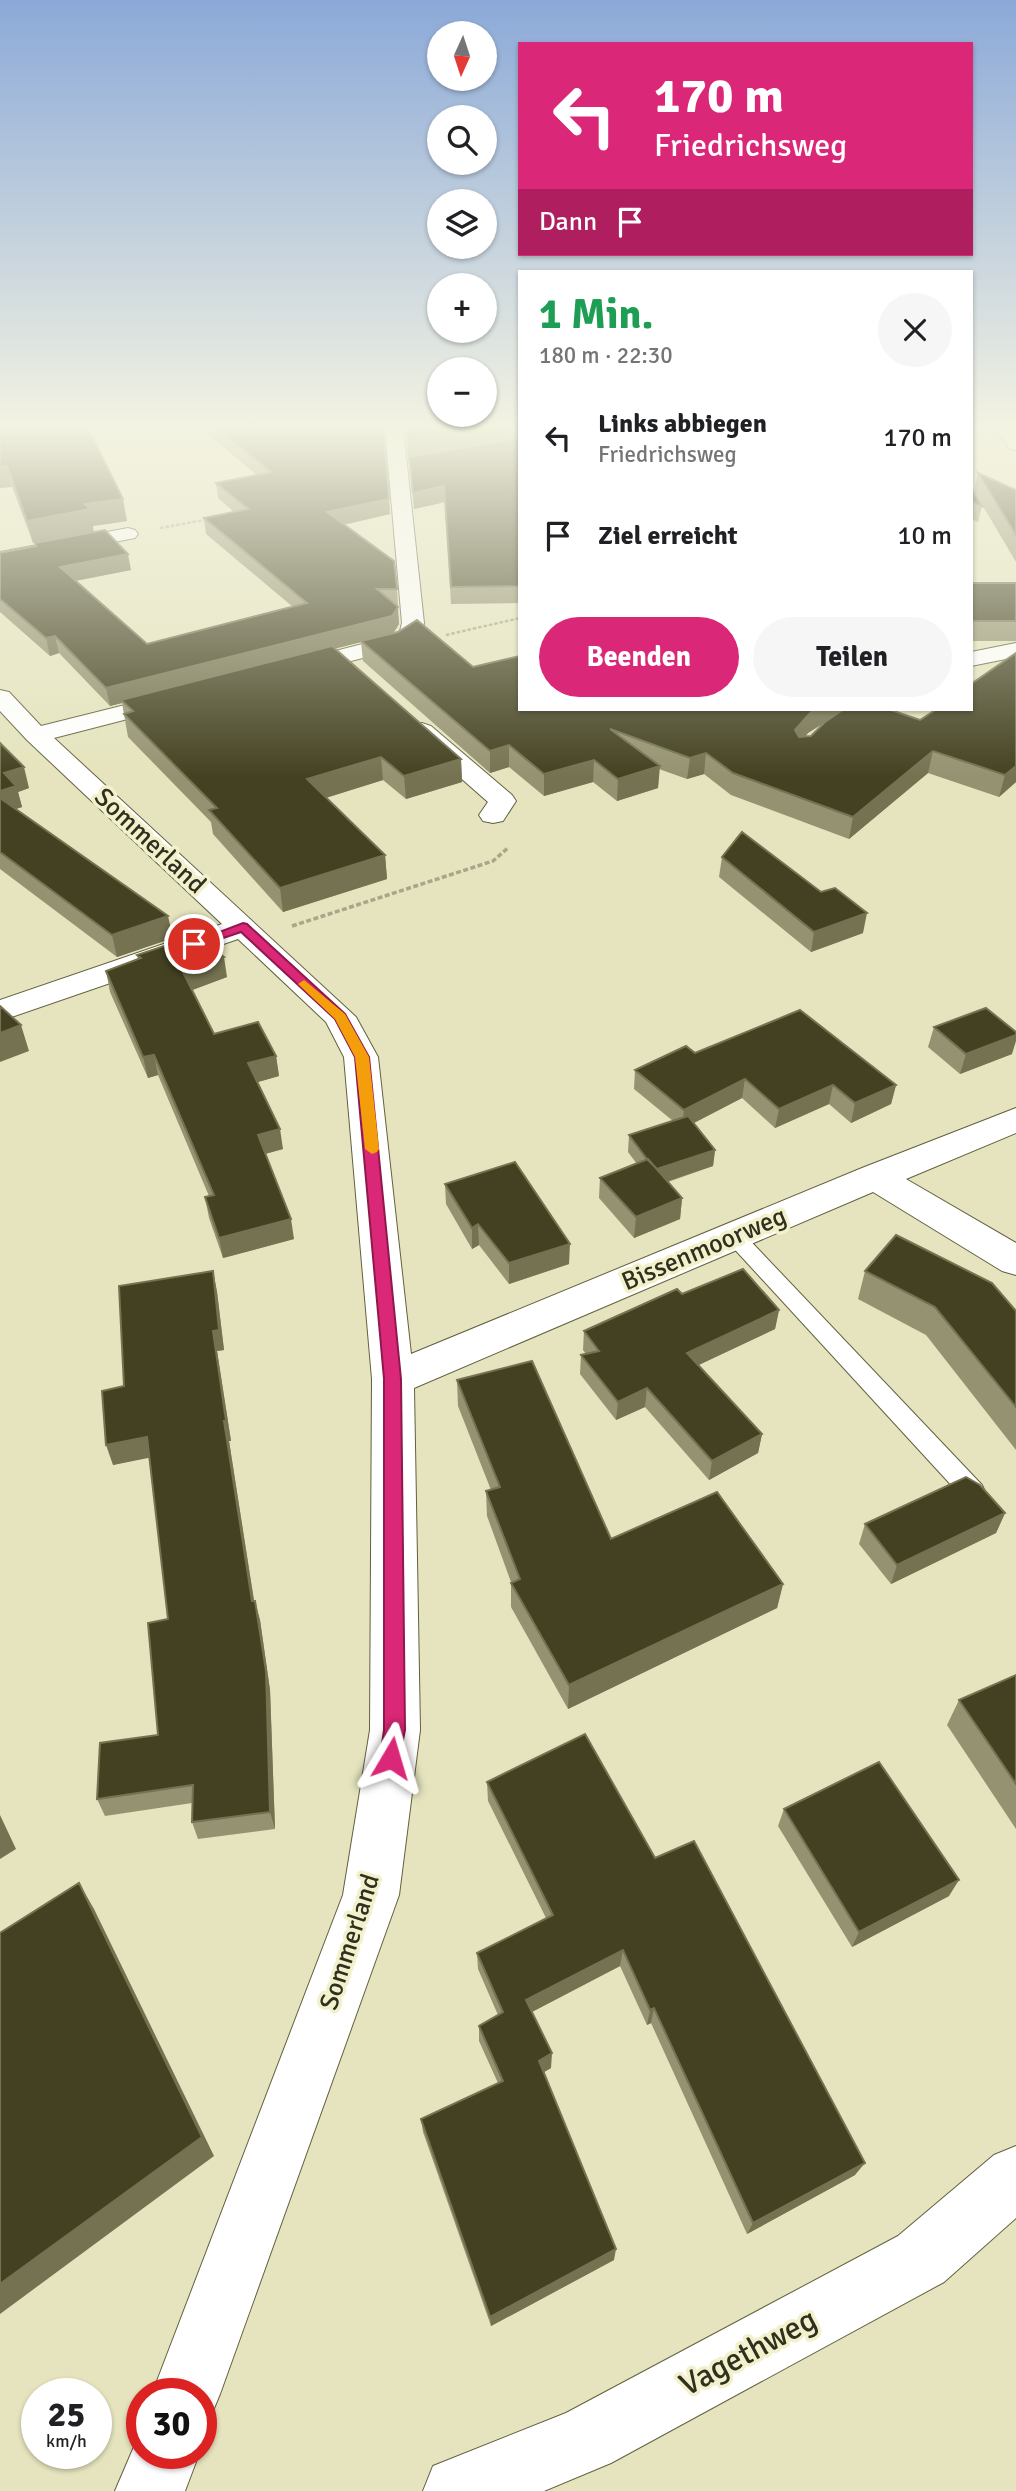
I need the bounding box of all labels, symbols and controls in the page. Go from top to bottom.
north arrow [427,21,497,91]
map controls [427,21,497,427]
text: 170 m [654,66,784,126]
icon: left [539,70,630,161]
button: search [427,105,497,175]
text: Friedrichsweg [654,126,847,165]
button: layers [427,189,497,259]
icon: arrive [611,203,649,241]
text: Dann [539,206,597,238]
button: + [427,273,497,343]
text: 1 Min. [539,289,653,340]
button: close [878,293,952,367]
text: 180 m · 22:30 [539,341,673,370]
button: − [427,357,497,427]
text: Links abbiegen [598,408,767,440]
icon: left [539,419,577,457]
text: 170 m [883,422,952,454]
text: Friedrichsweg [598,440,737,469]
icon: arrive [539,517,577,555]
text: Ziel erreicht [598,520,738,552]
text: 10 m [897,520,952,552]
button: Beenden [539,617,739,697]
button: Teilen [753,617,952,697]
street label: Sommerland [88,781,212,901]
pin [164,914,224,974]
icon: arrive [175,925,213,963]
street label: Bissenmoorweg [617,1200,791,1298]
position arrow [354,1721,428,1795]
street label: Sommerland [313,1870,387,2014]
street label: Vagethweg [673,2300,823,2404]
speed limit sign: 30 [126,2378,217,2469]
text: 25 [48,2393,85,2436]
text: km/h [46,2430,87,2452]

